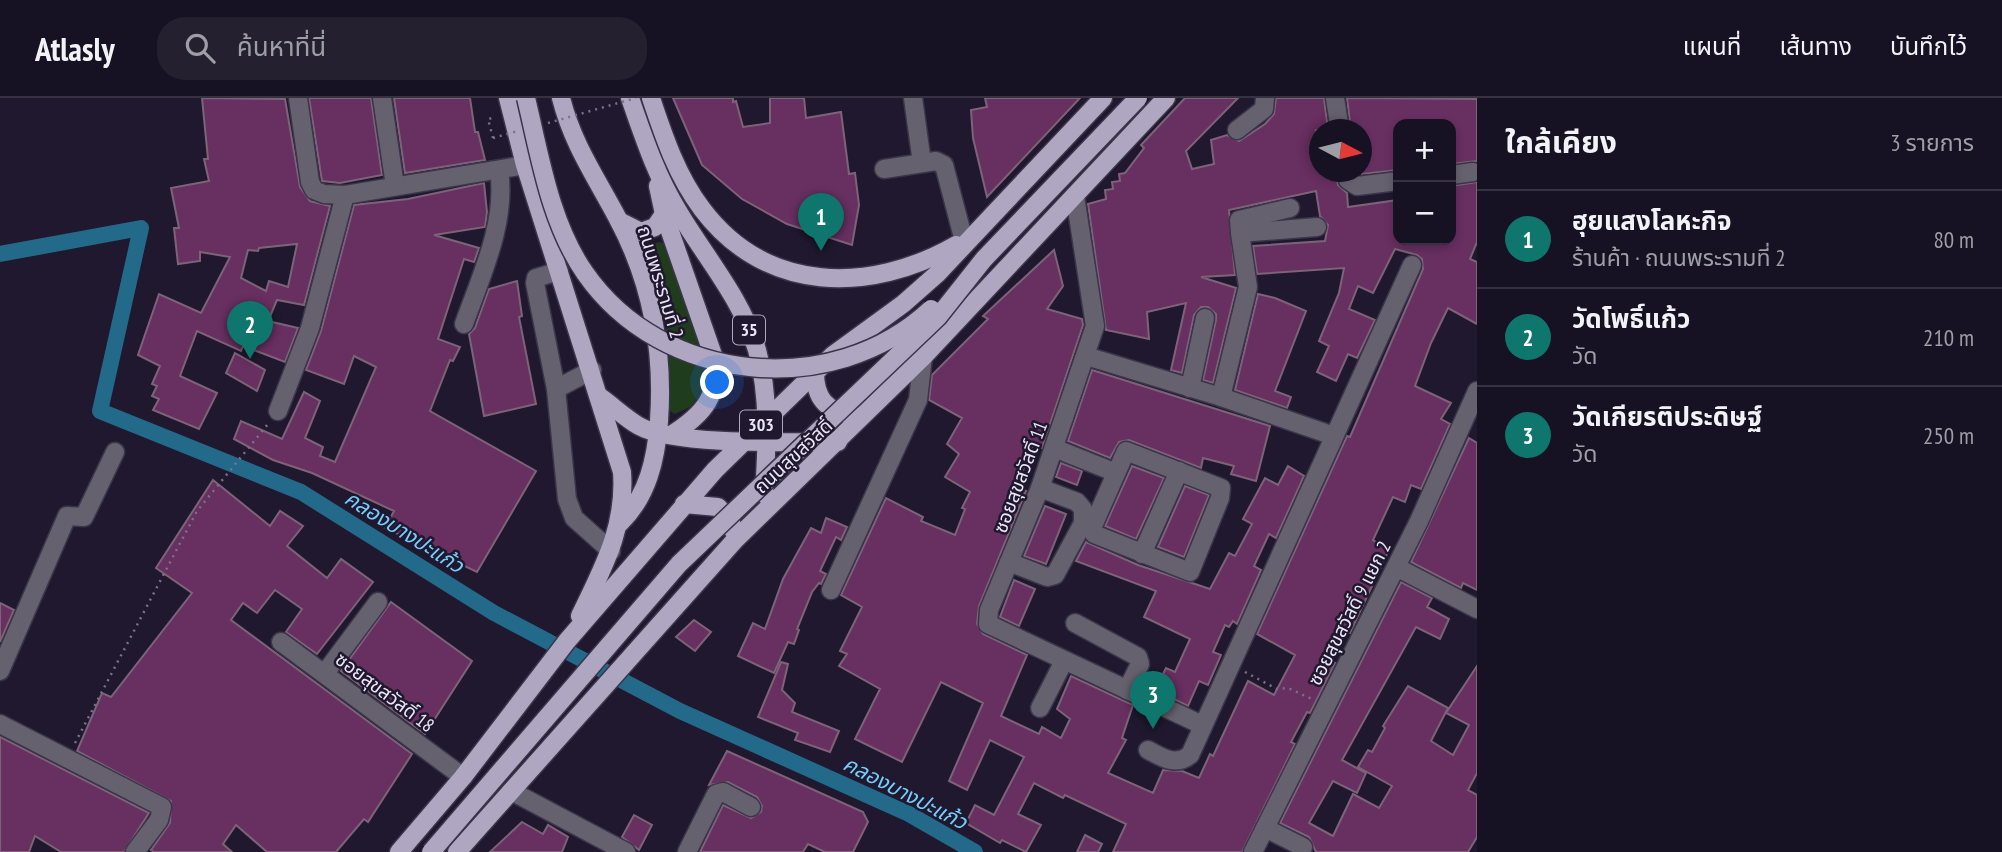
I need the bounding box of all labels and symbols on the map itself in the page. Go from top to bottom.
north arrow [1309,119,1372,182]
pin: 1 [798,193,844,251]
street label: ถนนพระรามที่ 2 [633,223,690,341]
pin: 2 [227,301,273,359]
road number: 35 [733,316,765,344]
your location [700,365,734,399]
road number: 303 [740,410,782,440]
street label: ถนนสุขสวัสดิ์ [749,414,837,498]
street label: ซอยสุขสวัสดิ์ 11 [988,418,1052,536]
water label: คลองบางปะแก้ว [340,484,469,579]
street label: ซอยสุขสวัสดิ์ 9 แยก 2 [1302,537,1396,689]
street label: ซอยสุขสวัสดิ์ 18 [331,647,439,737]
pin: 3 [1130,671,1176,729]
water label: คลองบางปะแก้ว [839,750,972,836]

